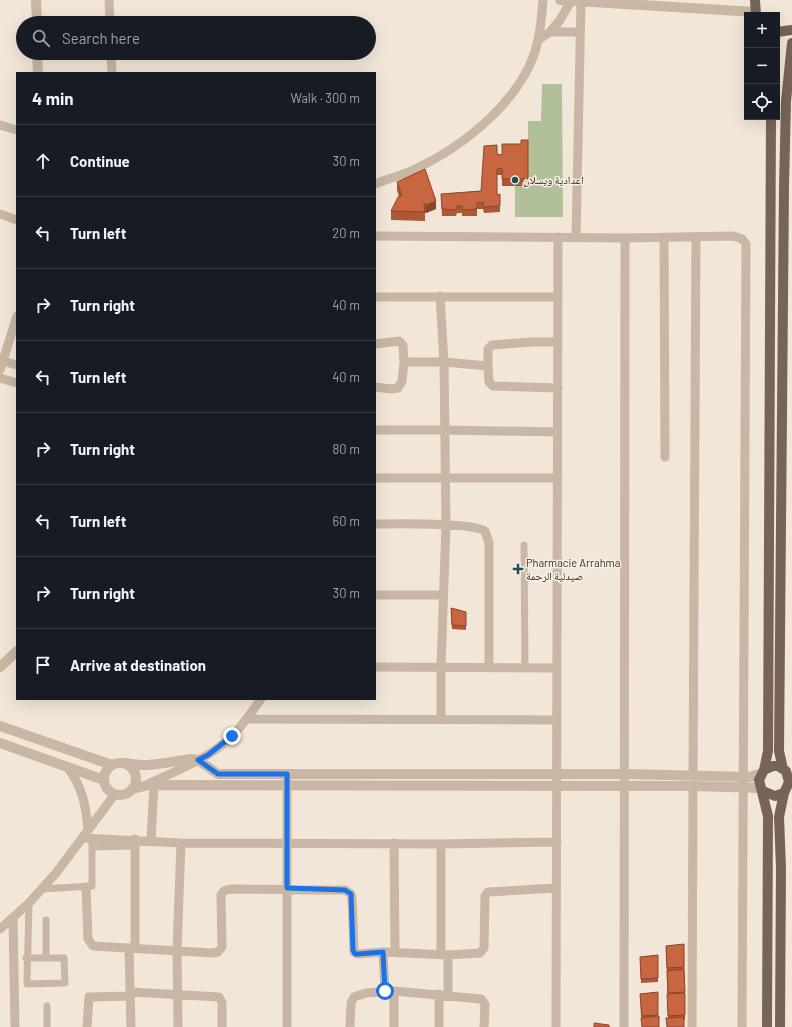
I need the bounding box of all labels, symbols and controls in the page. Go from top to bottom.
map controls [744,12,780,120]
button: + [744,12,780,48]
search box [16,16,376,60]
icon: search [30,27,52,49]
text: Search here [62,29,140,47]
button: − [744,48,780,84]
button: locate [744,84,780,120]
text: 4 min [32,88,74,108]
text: Walk · 300 m [290,90,360,106]
icon: ahead [32,150,54,172]
text: Continue [70,152,130,170]
text: 30 m [333,153,360,169]
place label: اعدادية ويسلان [523,173,584,187]
marker: اعدادية ويسلان [510,175,520,185]
icon: left [32,222,54,244]
text: Turn left [70,224,126,242]
text: 20 m [332,225,360,241]
icon: right [32,294,54,316]
text: Turn right [70,296,135,314]
text: 40 m [332,297,360,313]
icon: left [32,366,54,388]
text: Turn left [70,368,126,386]
text: 40 m [332,369,360,385]
icon: right [32,438,54,460]
text: Turn right [70,440,135,458]
text: 80 m [333,441,360,457]
icon: left [32,510,54,532]
text: Turn left [70,512,126,530]
text: 60 m [333,513,360,529]
place label: Pharmacie Arrahma صيدلية الرحمة [526,556,620,582]
marker: Pharmacie Arrahma صيدلية الرحمة [513,564,523,574]
icon: right [32,582,54,604]
text: Turn right [70,584,135,602]
text: 30 m [333,585,360,601]
icon: arrive [32,654,54,676]
text: Arrive at destination [70,656,206,674]
route end [223,727,241,745]
route start [376,982,394,1000]

